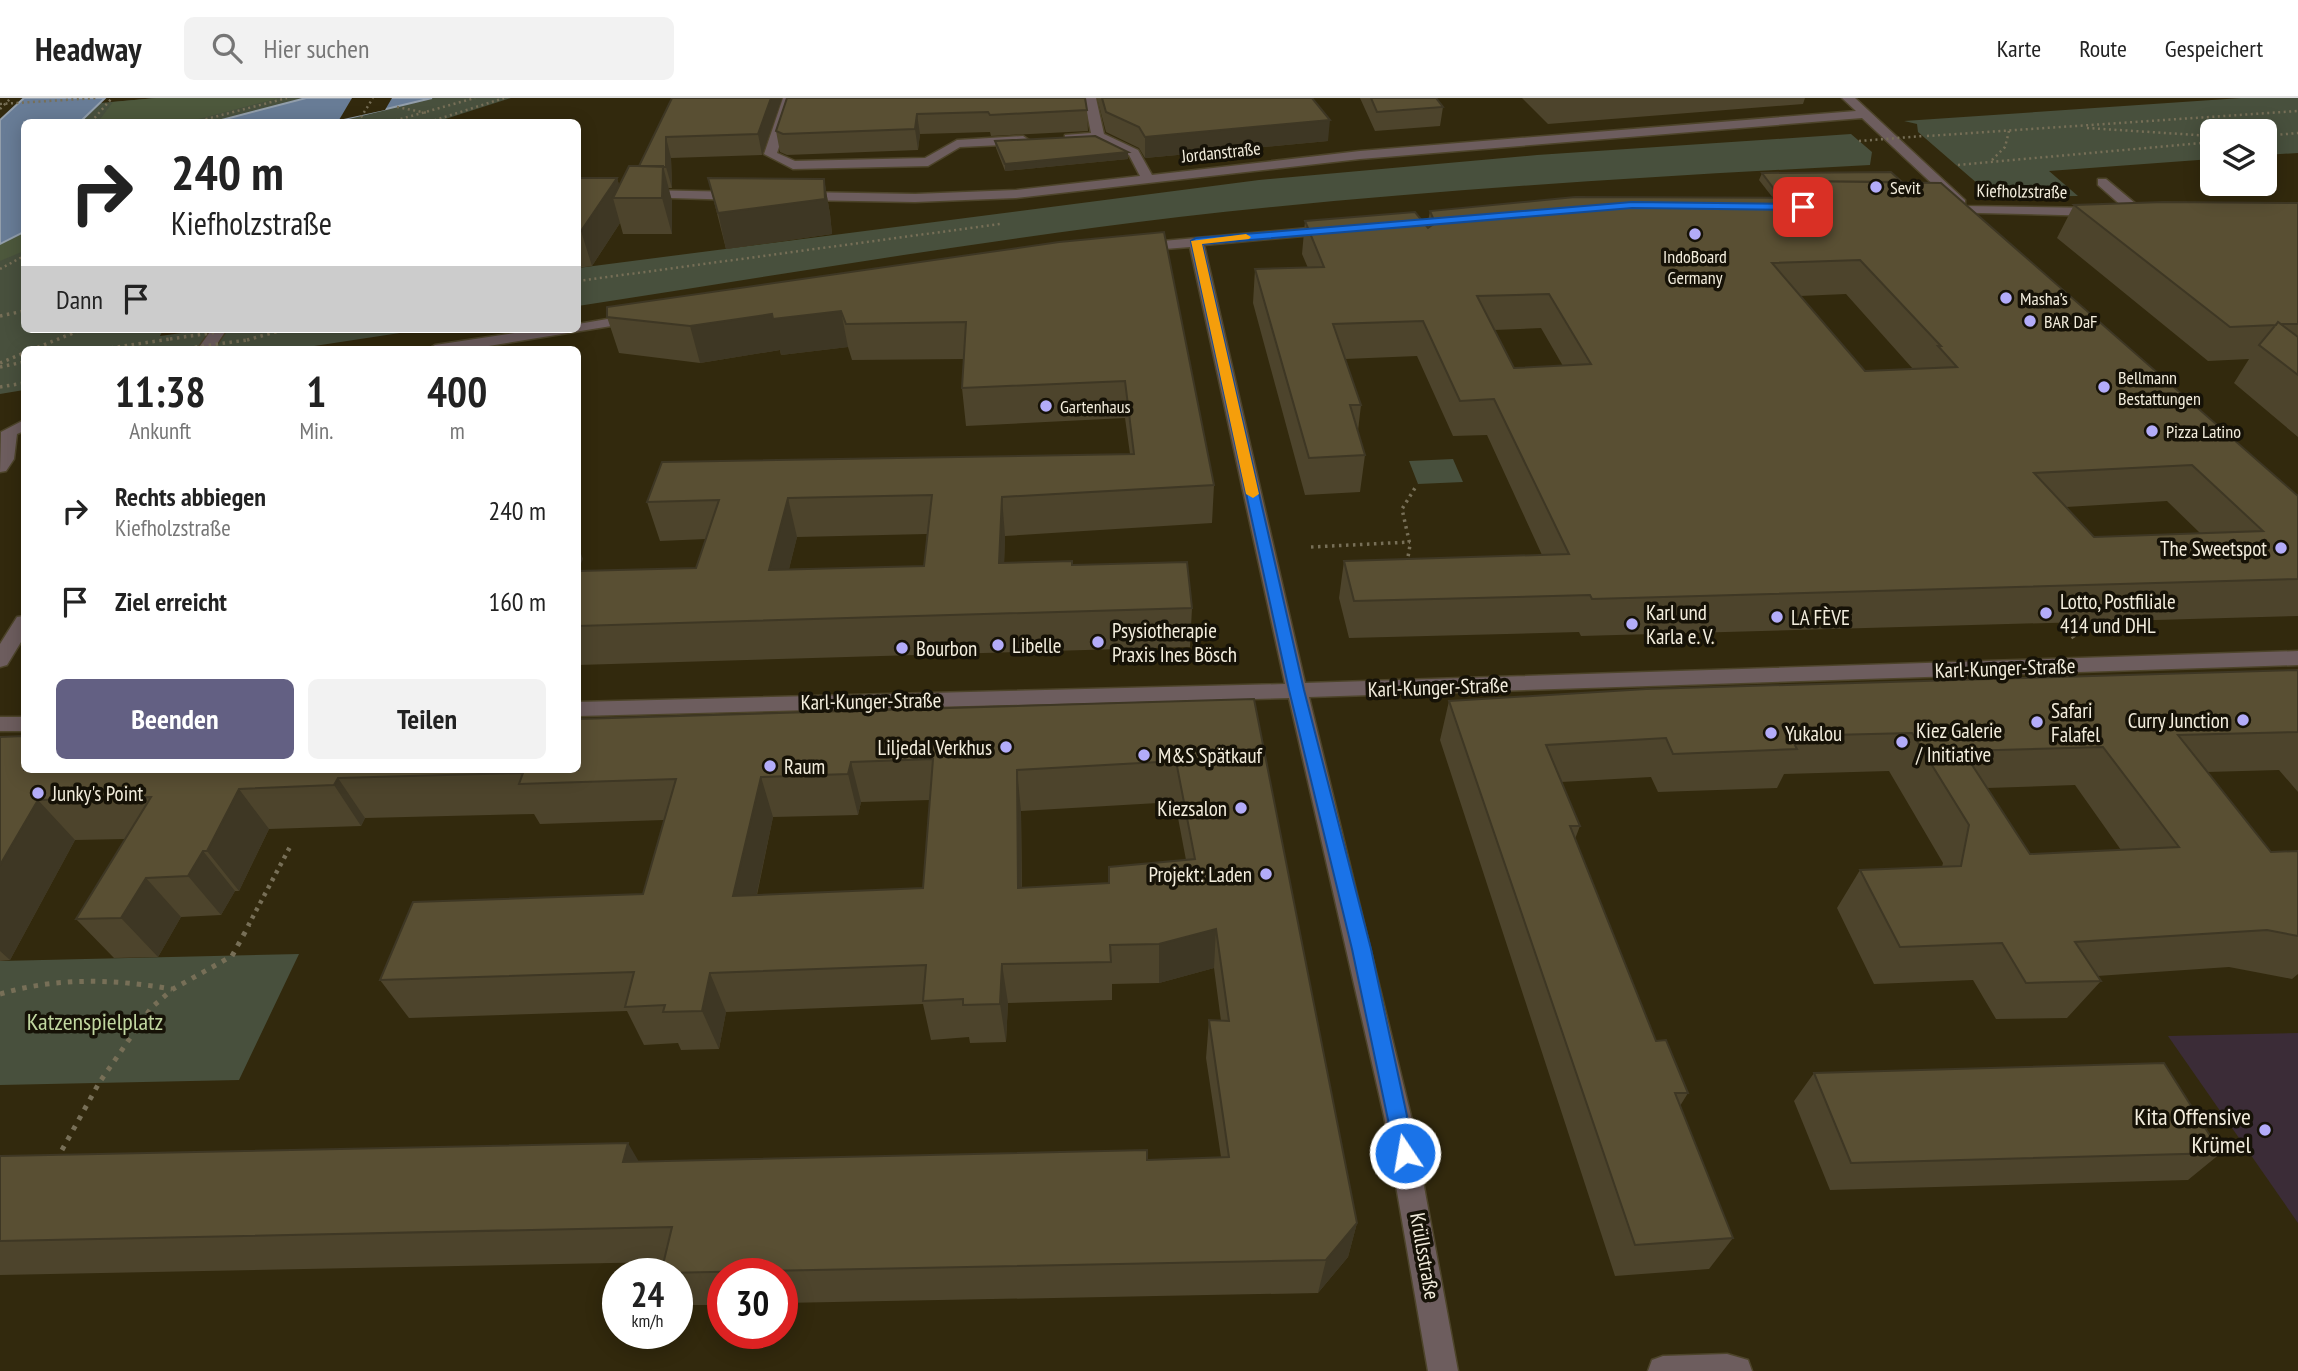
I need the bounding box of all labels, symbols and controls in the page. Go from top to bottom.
search box [184,17,674,80]
text: Headway [35,27,142,70]
icon: search [208,29,246,67]
text: Hier suchen [264,32,369,65]
text: Karte [1997,33,2041,64]
text: Route [2079,33,2127,64]
text: Gespeichert [2165,33,2263,64]
map controls [2200,119,2277,196]
button: layers [2200,119,2277,196]
street label: Jordanstraße [1179,136,1262,168]
text: 240 m [171,140,284,204]
icon: right [56,147,147,238]
place label: Sevit [1890,176,1921,199]
pin [1773,177,1833,237]
marker: Sevit [1868,179,1884,195]
street label: Kiefholzstraße [1977,179,2067,203]
icon: arrive [1784,188,1822,226]
text: Kiefholzstraße [171,202,332,244]
marker: IndoBoard Germany [1687,226,1703,242]
place label: IndoBoard Germany [1663,245,1727,289]
icon: arrive [117,280,155,318]
text: Dann [56,283,103,316]
place label: Masha’s [2020,287,2068,310]
marker: Masha’s [1998,290,2014,306]
place label: BAR DaF [2044,310,2098,333]
marker: BAR DaF [2022,313,2038,329]
text: 11:38 [115,364,206,419]
text: 1 [306,364,326,419]
text: 400 [427,364,487,419]
place label: Bellmann Bestattungen [2118,366,2201,410]
marker: Bellmann Bestattungen [2096,379,2112,395]
place label: Gartenhaus [1060,395,1131,418]
marker: Gartenhaus [1038,398,1054,414]
text: Ankunft [129,416,191,445]
text: Min. [299,416,333,445]
text: m [450,416,465,445]
place label: Pizza Latino [2166,420,2241,443]
marker: Pizza Latino [2144,423,2160,439]
text: Rechts abbiegen [115,480,266,513]
icon: right [56,492,94,530]
text: 240 m [488,494,546,527]
text: Kiefholzstraße [115,513,231,542]
place label: The Sweetspot [2160,535,2267,562]
marker: The Sweetspot [2273,540,2289,556]
icon: arrive [56,583,94,621]
text: Ziel erreicht [115,585,227,618]
text: 160 m [488,585,546,618]
place label: Lotto, Postfiliale 414 und DHL [2060,588,2176,639]
place label: Karl und Karla e. V. [1646,599,1715,650]
place label: LA FÈVE [1791,604,1850,631]
marker: Lotto, Postfiliale 414 und DHL [2038,605,2054,621]
marker: LA FÈVE [1769,609,1785,625]
marker: Karl und Karla e. V. [1624,616,1640,632]
place label: Psysiotherapie Praxis Ines Bösch [1112,617,1237,668]
place label: Libelle [1012,632,1062,659]
marker: Psysiotherapie Praxis Ines Bösch [1090,634,1106,650]
place label: Bourbon [916,635,977,662]
marker: Libelle [990,637,1006,653]
marker: Bourbon [894,640,910,656]
street label: Karl-Kunger-Straße [1934,652,2076,684]
street label: Karl-Kunger-Straße [1367,671,1509,703]
button: Beenden [56,679,294,759]
button: Teilen [308,679,546,759]
street label: Karl-Kunger-Straße [800,686,942,716]
place label: Safari Falafel [2051,697,2100,748]
place label: Curry Junction [2128,707,2229,734]
marker: Curry Junction [2235,712,2251,728]
marker: Safari Falafel [2029,714,2045,730]
place label: Kiez Galerie / Initiative [1915,717,2002,768]
place label: Yukalou [1785,720,1842,747]
marker: Yukalou [1763,725,1779,741]
place label: Liljedal Verkhus [878,734,992,761]
marker: Kiez Galerie / Initiative [1894,734,1910,750]
marker: Liljedal Verkhus [998,739,1014,755]
place label: M&S Spätkauf [1158,742,1263,769]
marker: M&S Spätkauf [1136,747,1152,763]
place label: Raum [784,753,825,780]
marker: Raum [762,758,778,774]
place label: Junky's Point [51,780,143,807]
marker: Junky's Point [30,785,46,801]
place label: Kiezsalon [1157,795,1227,822]
marker: Kiezsalon [1233,800,1249,816]
place label: Projekt: Laden [1149,861,1252,888]
marker: Projekt: Laden [1258,866,1274,882]
park label: Katzenspielplatz [27,1006,163,1037]
place label: Kita Offensive Krümel [2134,1101,2251,1160]
position arrow [1368,1116,1442,1190]
marker: Kita Offensive Krümel [2257,1122,2273,1138]
street label: Krüllsstraße [1404,1211,1446,1301]
speed limit sign: 30 [707,1258,798,1349]
text: 24 [631,1271,664,1317]
text: km/h [632,1309,663,1332]

